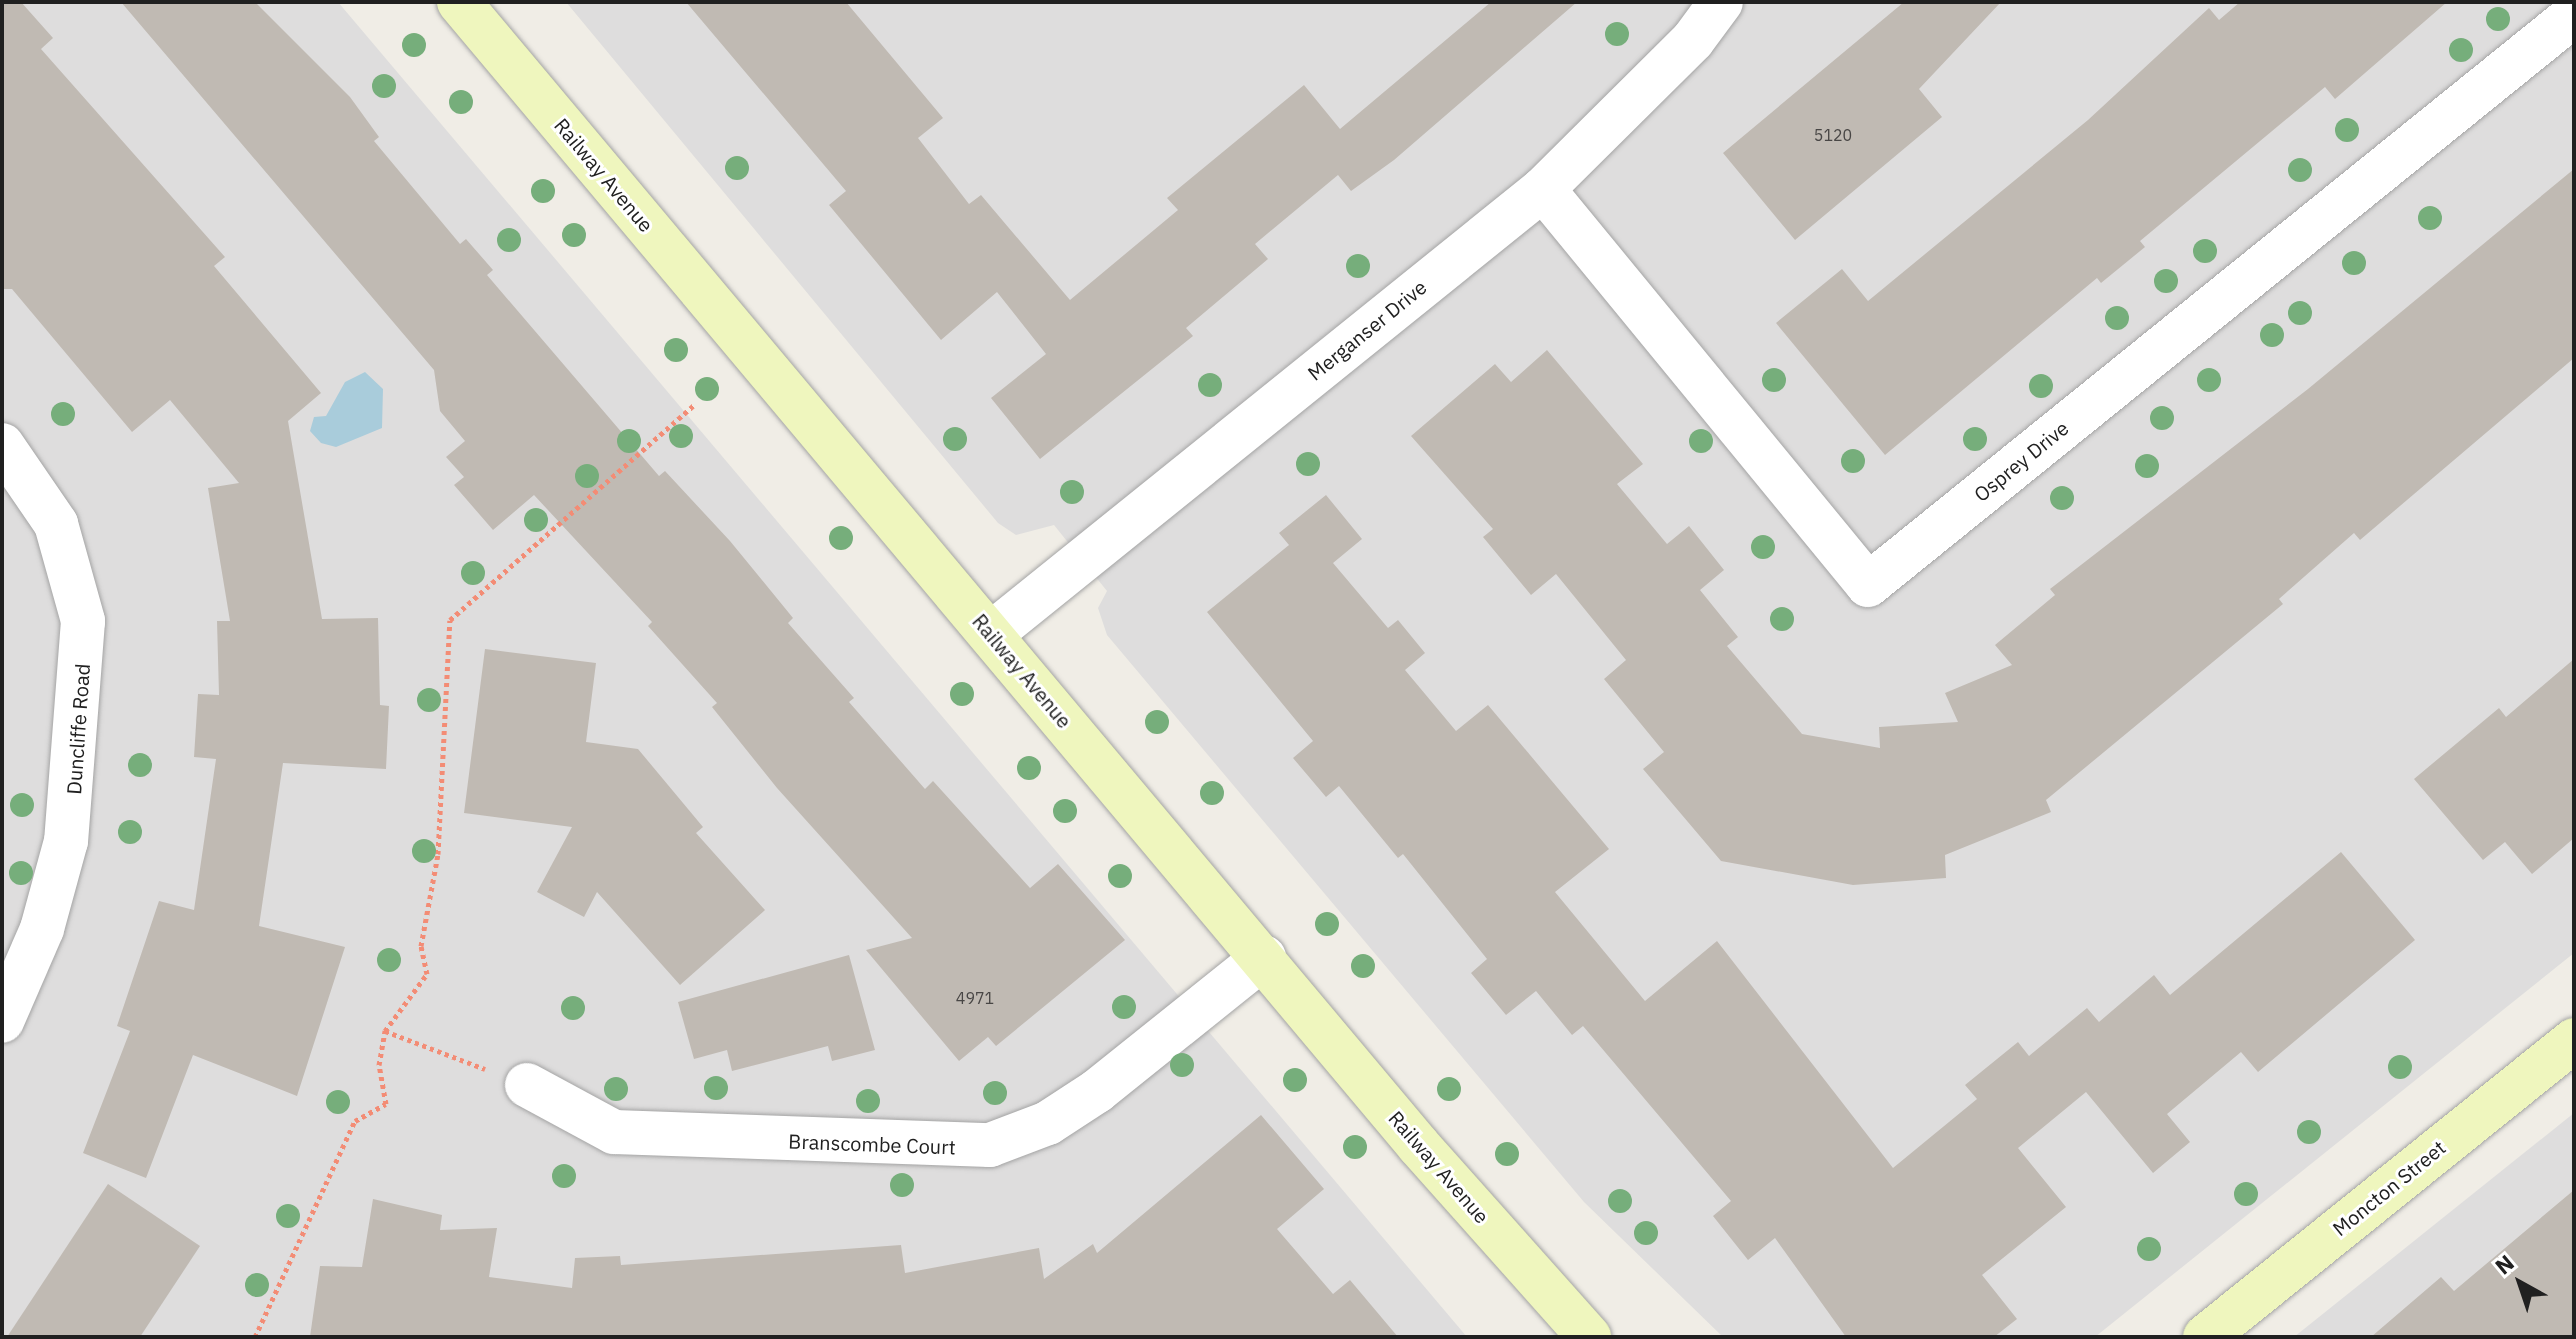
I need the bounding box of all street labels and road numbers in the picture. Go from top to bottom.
street label: Railway Avenue [550,113,658,237]
street label: Merganser Drive [1303,275,1431,385]
street label: Osprey Drive [1969,416,2073,506]
street label: Railway Avenue [968,609,1076,733]
street label: Duncliffe Road [61,663,95,795]
street label: Railway Avenue [1384,1106,1494,1228]
street label: Branscombe Court [788,1129,956,1159]
street label: Moncton Street [2328,1135,2450,1241]

